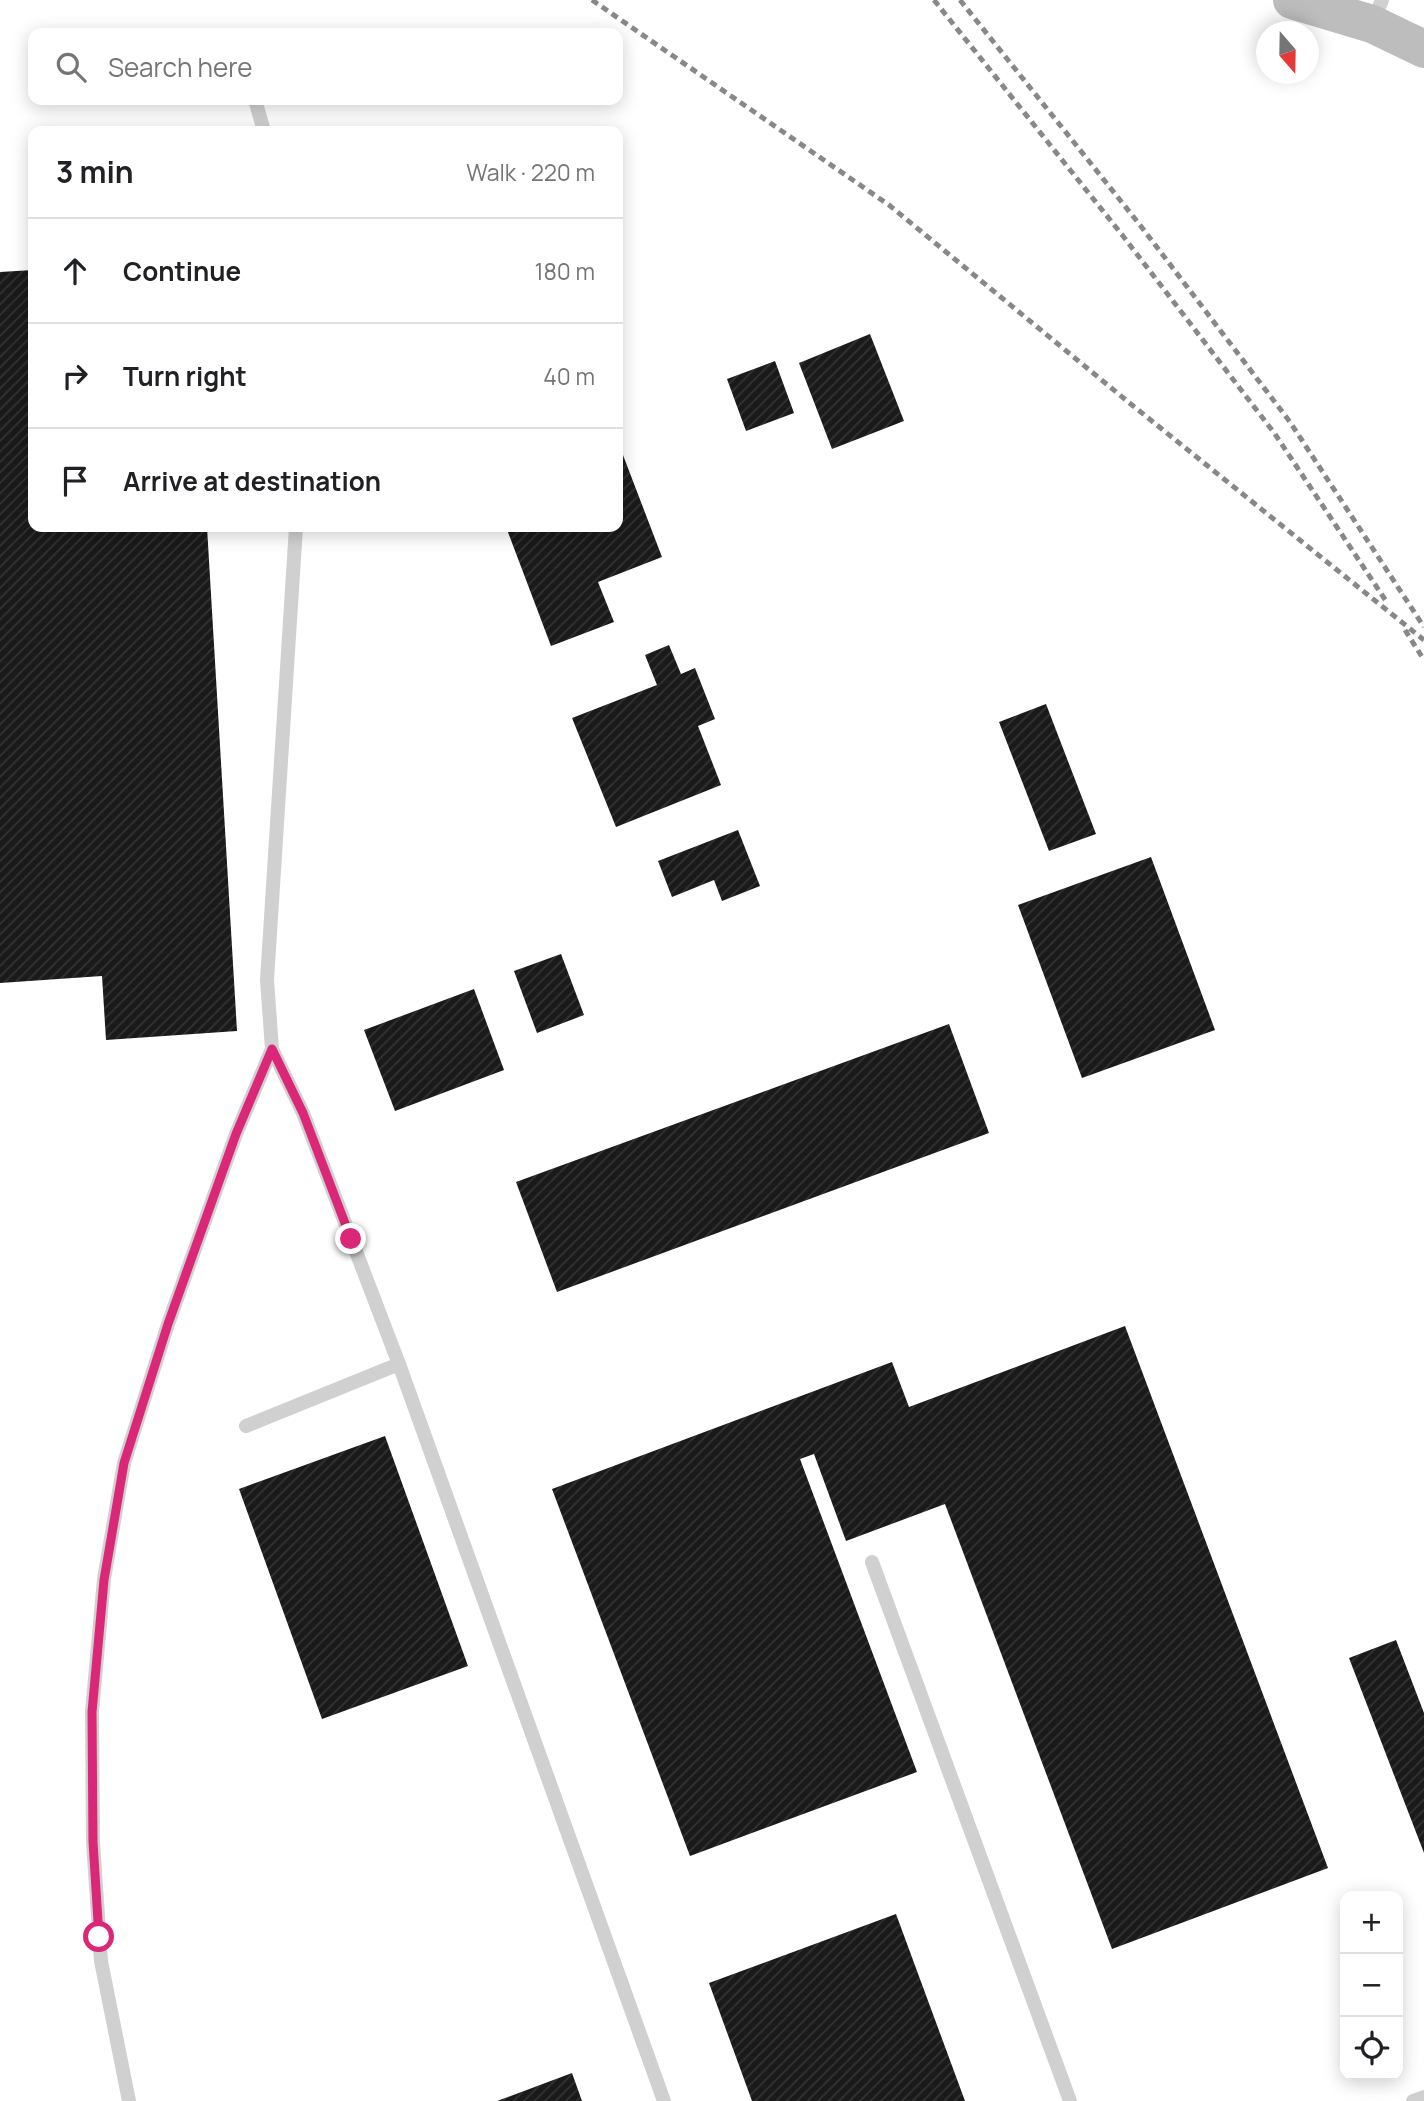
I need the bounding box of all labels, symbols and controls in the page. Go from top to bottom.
north arrow [1256,21,1319,84]
search box [28,28,623,105]
icon: search [52,48,90,86]
text: Search here [108,49,253,85]
text: 3 min [56,151,134,192]
text: Walk · 220 m [466,156,595,188]
icon: ahead [56,252,94,290]
text: Continue [123,253,241,289]
text: 180 m [535,255,595,287]
icon: right [56,357,94,395]
text: Turn right [123,358,247,394]
text: 40 m [543,360,595,392]
icon: arrive [56,462,94,500]
text: Arrive at destination [123,463,381,499]
route end [335,1223,366,1254]
map controls [1340,1891,1403,2080]
button: + [1340,1891,1403,1954]
route start [83,1921,114,1952]
button: − [1340,1954,1403,2017]
button: locate [1340,2017,1403,2080]

